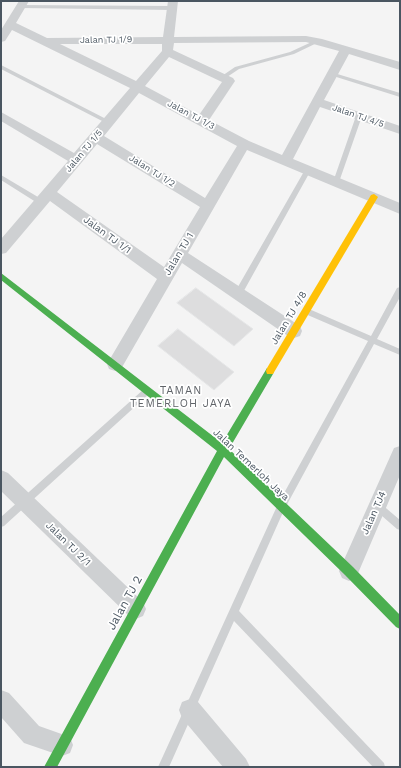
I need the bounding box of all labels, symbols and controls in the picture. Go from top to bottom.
street label: Jalan TJ 1/9 [80,34,132,46]
street label: Jalan TJ 1/3 [166,98,216,132]
street label: Jalan TJ 4/5 [331,102,385,130]
street label: Jalan TJ 1/5 [63,128,105,174]
street label: Jalan TJ 1/2 [127,153,177,189]
street label: Jalan TJ 1/1 [81,214,133,256]
street label: Jalan TJ 1 [162,231,196,277]
street label: Jalan TJ 4/8 [268,289,310,347]
district label: TAMAN TEMERLOH JAYA [130,384,232,410]
street label: Jalan Temerloh Jaya [210,427,292,503]
street label: Jalan TJ4 [359,489,389,537]
street label: Jalan TJ 2/1 [43,520,93,568]
street label: Jalan TJ 2 [104,574,146,632]

